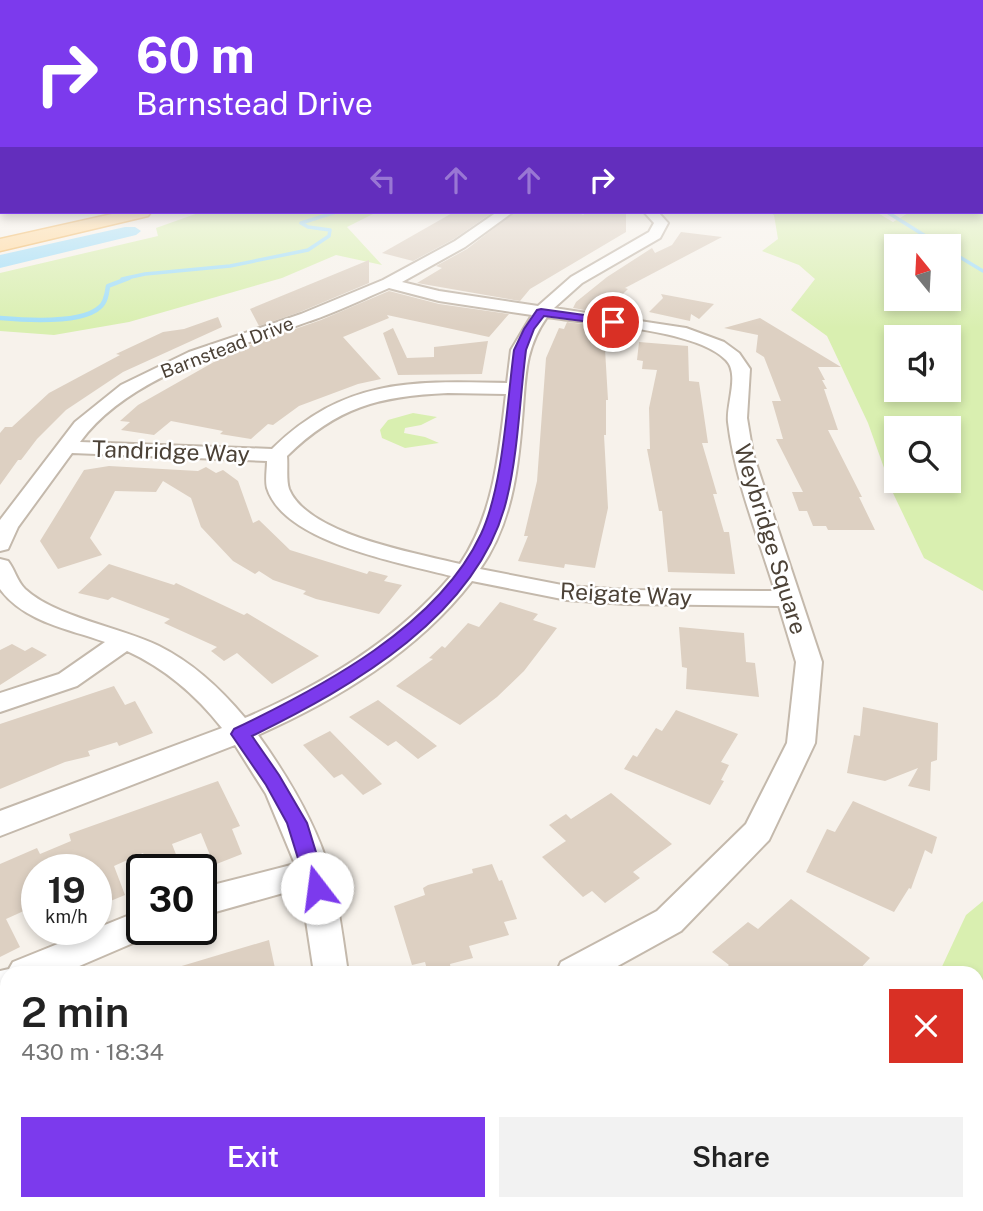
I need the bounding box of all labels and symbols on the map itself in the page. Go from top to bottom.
north arrow [884,234,961,312]
pin [583,292,643,352]
street label: Barnstead Drive [157,312,297,382]
street label: Tandridge Way [92,435,250,467]
street label: Weybridge Square [729,441,813,637]
street label: Reigate Way [559,577,693,611]
position arrow [280,851,354,925]
speed limit sign: 30 [126,854,217,945]

